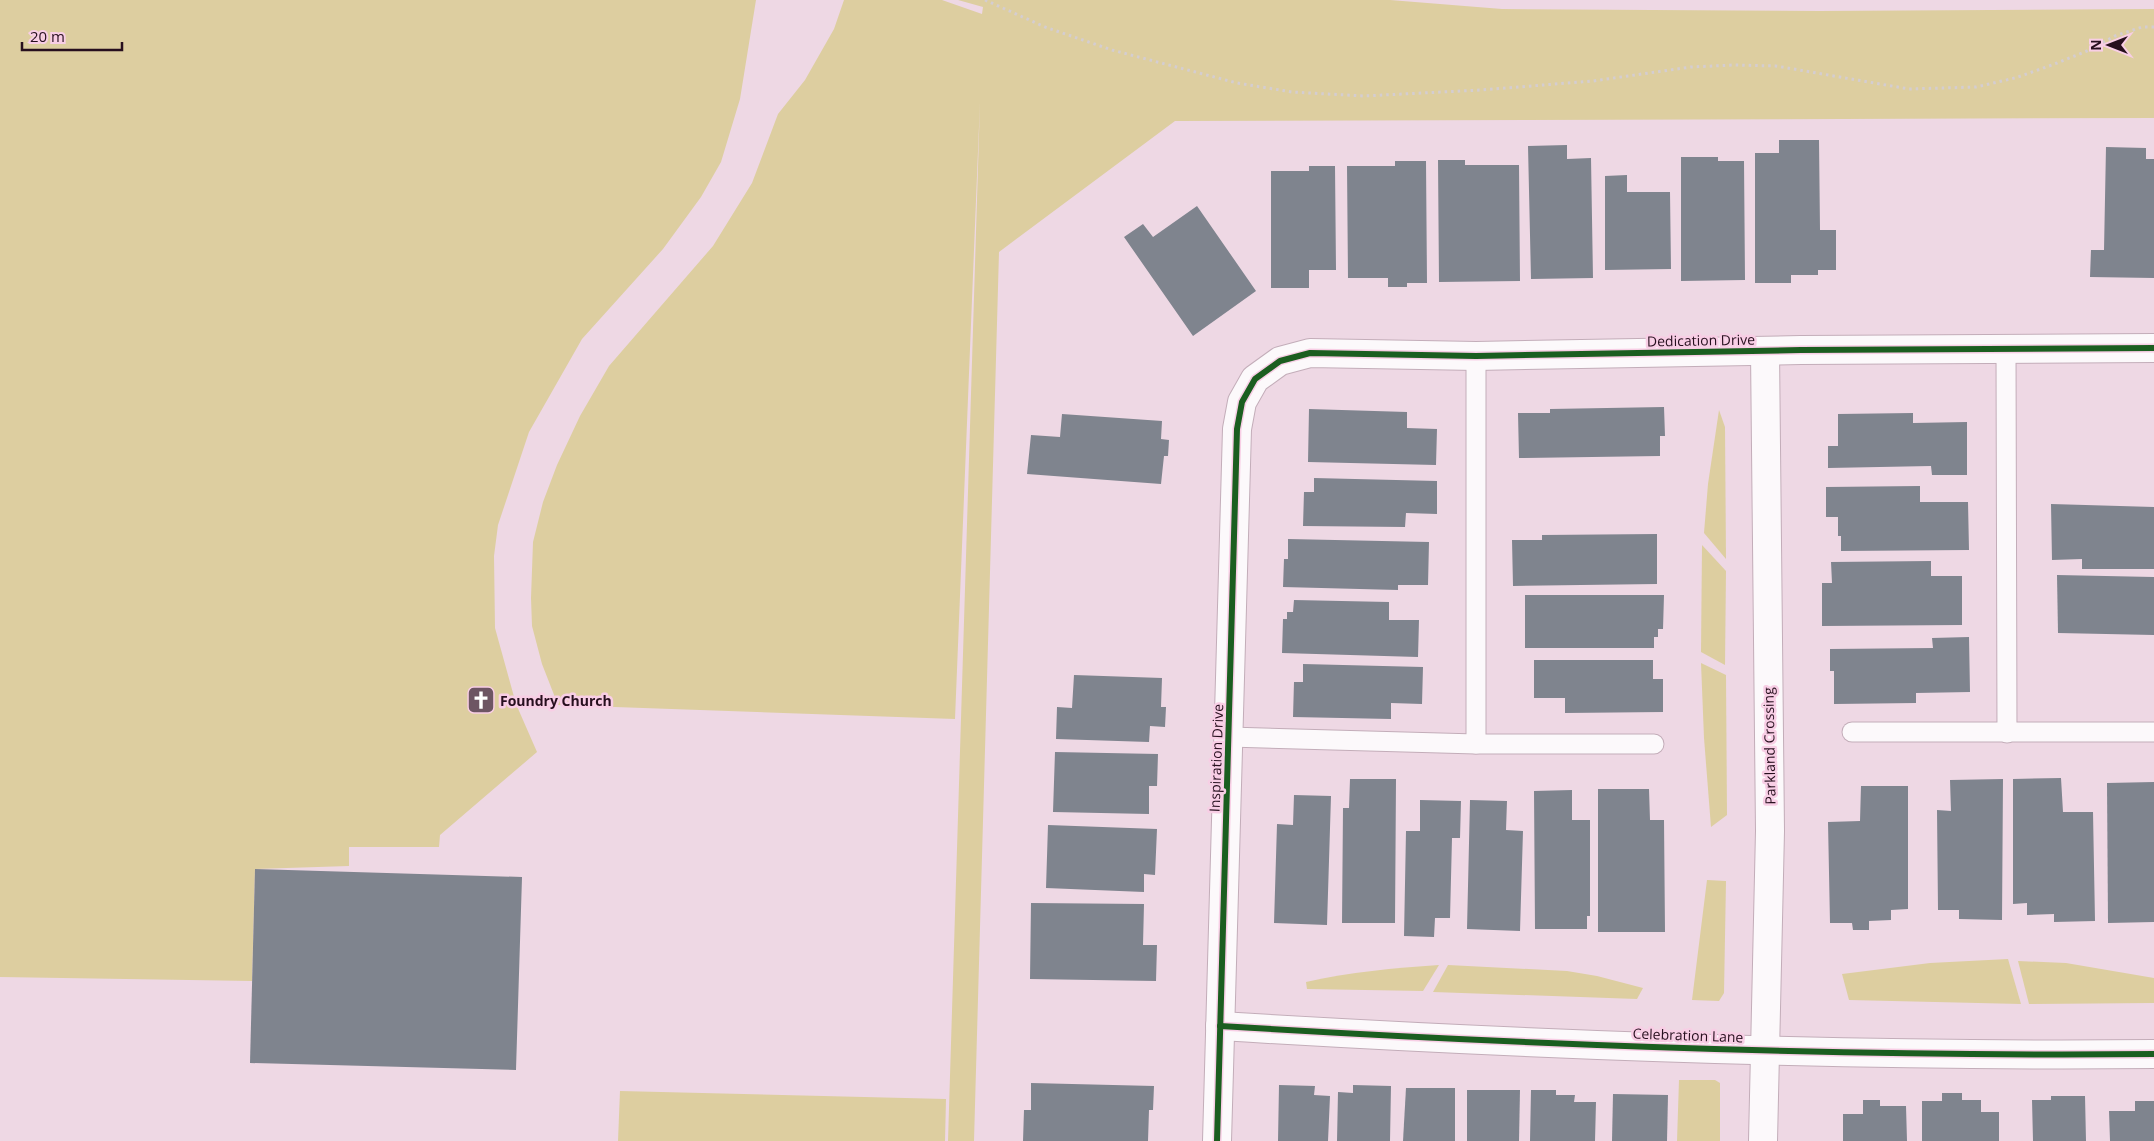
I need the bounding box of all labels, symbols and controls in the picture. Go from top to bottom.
scale bar [22,20,122,52]
north arrow [2084,20,2134,70]
text: 20 m [30,26,65,46]
text: N [2086,39,2105,51]
street label: Dedication Drive [1647,330,1755,350]
church icon: Foundry Church [466,685,496,715]
street label: Parkland Crossing [1758,687,1780,805]
place label: Foundry Church [500,691,612,710]
street label: Inspiration Drive [1205,703,1227,812]
street label: Celebration Lane [1632,1024,1744,1046]

